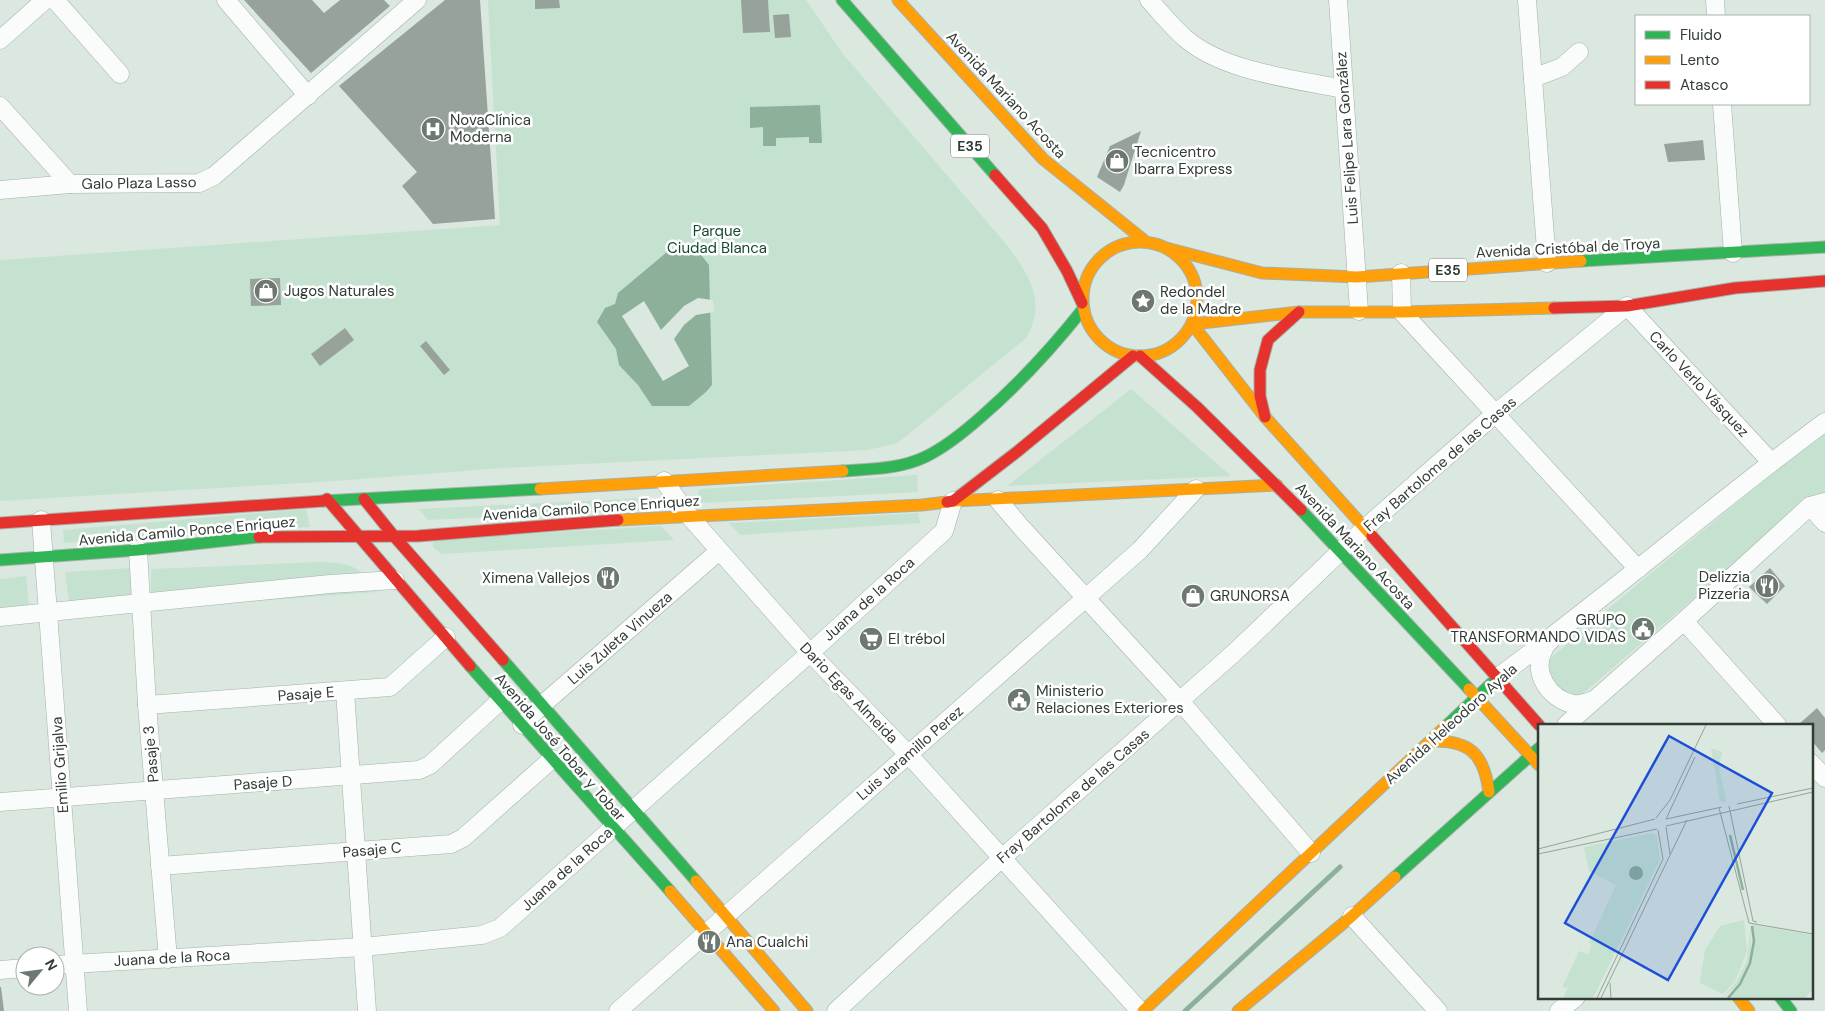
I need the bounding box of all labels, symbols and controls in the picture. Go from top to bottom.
legend [1635,15,1810,105]
text: Fluido [1680,25,1722,45]
street label: Avenida Mariano Acosta [942,27,1070,163]
text: Lento [1680,50,1719,70]
street label: Luis Felipe Lara González [1331,51,1363,225]
text: Atasco [1680,75,1728,95]
place label: NovaClínica Moderna [450,110,531,147]
hospital icon: NovaClínica Moderna [420,116,446,142]
road number: E35 [951,134,989,158]
place label: Tecnicentro Ibarra Express [1134,142,1232,179]
shop icon: Tecnicentro Ibarra Express [1104,148,1130,174]
street label: Galo Plaza Lasso [81,172,197,194]
park label: Parque Ciudad Blanca [667,221,767,258]
street label: Avenida Cristóbal de Troya [1475,233,1661,263]
road number: E35 [1429,258,1467,282]
shop icon: Jugos Naturales [253,278,279,304]
place label: Jugos Naturales [284,281,395,301]
place label: Redondel de la Madre [1160,282,1241,319]
place icon: Redondel de la Madre [1130,288,1156,314]
street label: Carlo Verlo Vásquez [1645,327,1754,441]
street label: Fray Bartolome de las Casas [1359,392,1521,536]
street label: Avenida Mariano Acosta [1291,478,1419,614]
street label: Avenida Camilo Ponce Enriquez [482,490,700,526]
street label: Avenida Camilo Ponce Enriquez [78,512,296,550]
street label: Juana de la Roca [819,553,919,645]
restaurant icon: Ximena Vallejos [595,565,621,591]
place label: Delizzia Pizzeria [1698,567,1750,604]
place label: Ximena Vallejos [482,568,590,588]
restaurant icon: Delizzia Pizzeria [1754,573,1780,599]
shop icon: GRUNORSA [1180,583,1206,609]
place label: GRUNORSA [1210,586,1290,606]
street label: Luis Zuleta Vinueza [563,587,677,689]
place label: GRUPO TRANSFORMANDO VIDAS [1450,610,1626,647]
public building icon: GRUPO TRANSFORMANDO VIDAS [1630,616,1656,642]
supermarket icon: El trébol [858,626,884,652]
place label: El trébol [888,629,945,649]
street label: Dario Egas Almeida [795,638,903,748]
street label: Avenida Heleodoro Ayala [1381,659,1521,789]
street label: Avenida José Tobar y Tobar [490,669,630,826]
place label: Ministerio Relaciones Exteriores [1036,681,1184,718]
street label: Pasaje E [277,682,335,706]
public building icon: Ministerio Relaciones Exteriores [1006,687,1032,713]
street label: Luis Jaramillo Perez [852,701,968,805]
street label: Emilio Grijalva [47,716,73,814]
street label: Fray Bartolome de las Casas [992,724,1154,868]
inset map [1538,724,1812,998]
street label: Pasaje 3 [139,725,163,783]
street label: Pasaje D [233,771,293,795]
street label: Juana de la Roca [517,823,617,915]
street label: Pasaje C [342,837,403,863]
restaurant icon: Ana Cualchi [696,929,722,955]
place label: Ana Cualchi [726,932,808,952]
street label: Juana de la Roca [113,945,231,971]
north arrow [15,946,65,996]
text: N [41,956,62,974]

